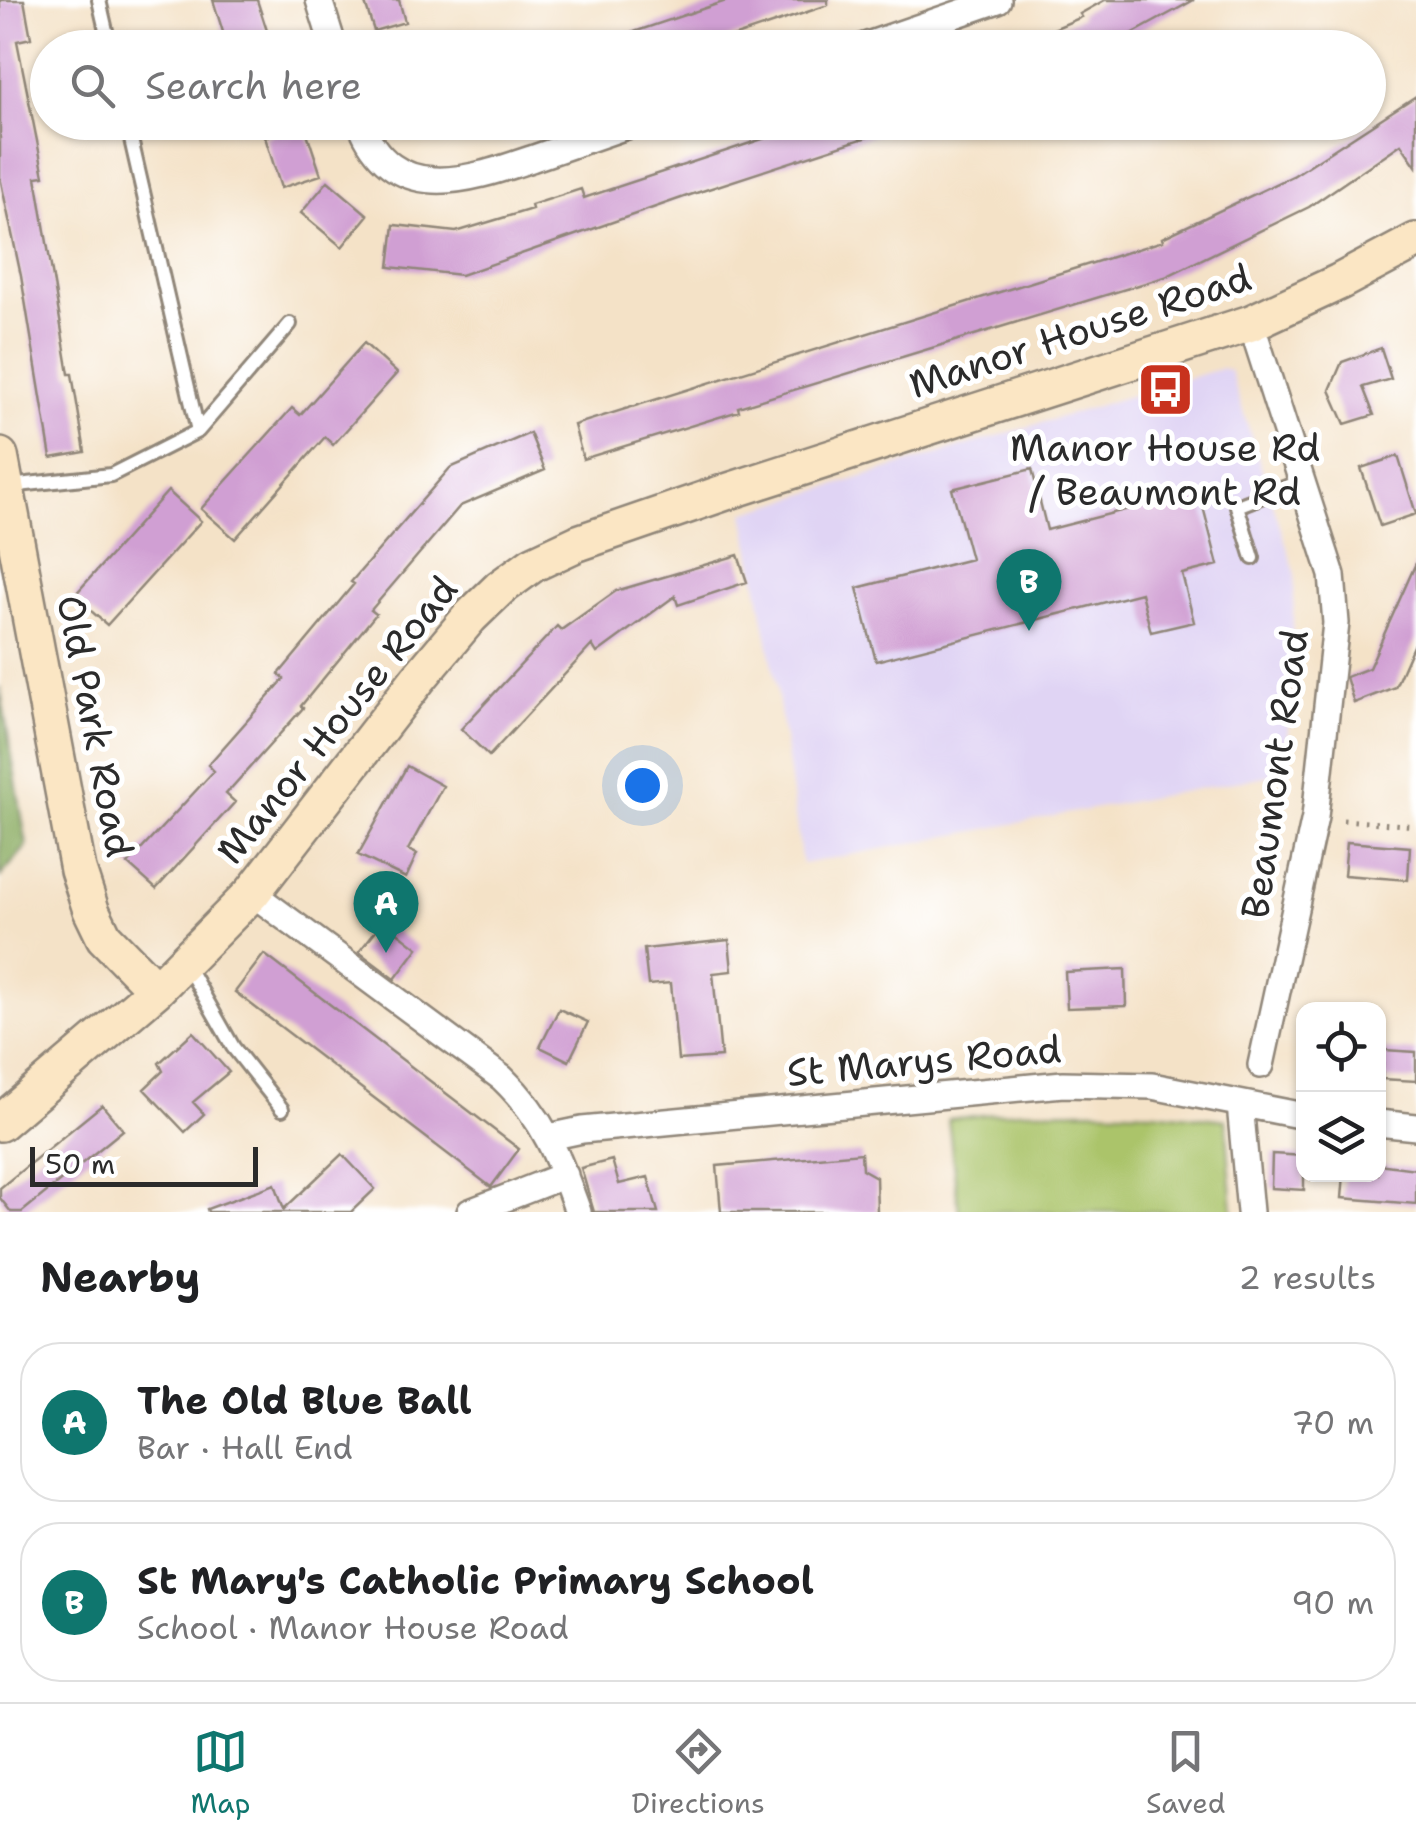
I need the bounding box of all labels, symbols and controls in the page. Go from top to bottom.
search box [30,30,1386,140]
icon: search [65,58,120,113]
text: Search here [145,60,362,111]
street label: Manor House Road [902,251,1257,410]
bus stop icon: Manor House Rd / Beaumont Rd [1135,360,1195,420]
place label: Manor House Rd / Beaumont Rd [1010,422,1320,517]
pin: B [996,548,1062,631]
street label: Manor House Road [205,565,469,874]
street label: Old Park Road [45,591,146,861]
street label: Beaumont Road [1229,626,1320,922]
your location [617,760,668,811]
pin: A [354,870,418,953]
map controls [1296,1002,1386,1182]
button: locate [1296,1002,1386,1092]
street label: St Marys Road [784,1023,1063,1098]
button: layers [1296,1092,1386,1182]
scale bar [30,1142,258,1186]
text: 50 m [45,1145,115,1183]
text: Nearby [40,1249,200,1305]
text: 2 results [1239,1256,1376,1299]
text: The Old Blue Ball [137,1375,472,1426]
text: A [62,1401,87,1444]
text: 70 m [1291,1401,1374,1444]
text: Bar · Hall End [137,1426,353,1469]
text: St Mary's Catholic Primary School [137,1555,814,1606]
text: B [65,1581,84,1624]
text: 90 m [1291,1581,1374,1624]
text: School · Manor House Road [137,1606,569,1649]
tab: Map [191,1724,250,1822]
tab: Directions [631,1724,765,1822]
tab: Saved [1146,1724,1225,1822]

